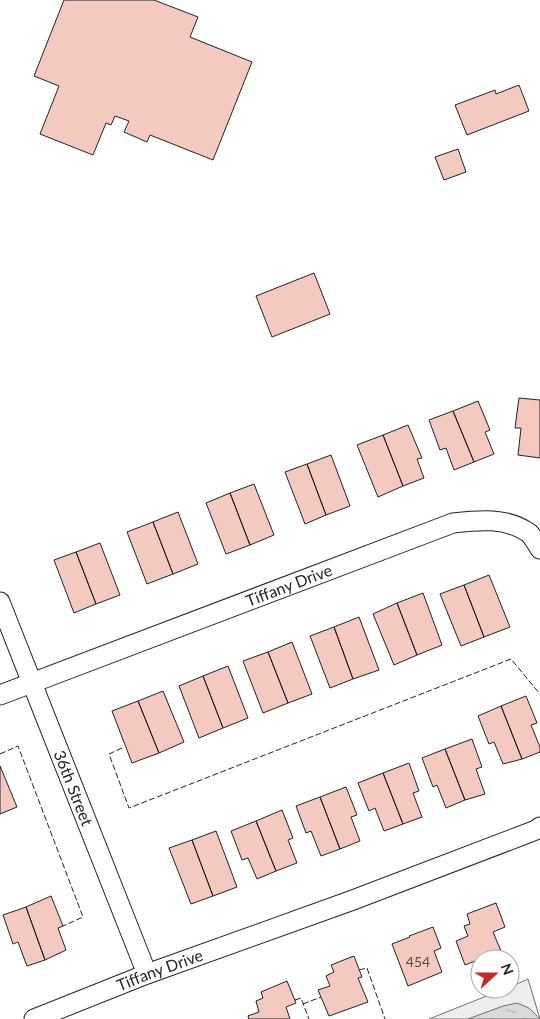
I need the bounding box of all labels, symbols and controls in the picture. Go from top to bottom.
street label: Tiffany Drive [243,560,334,610]
street label: 36th Street [51,747,98,829]
street label: Tiffany Drive [114,945,205,994]
north arrow [470,949,520,999]
house number: 454 [406,953,430,970]
text: N [498,961,517,977]

